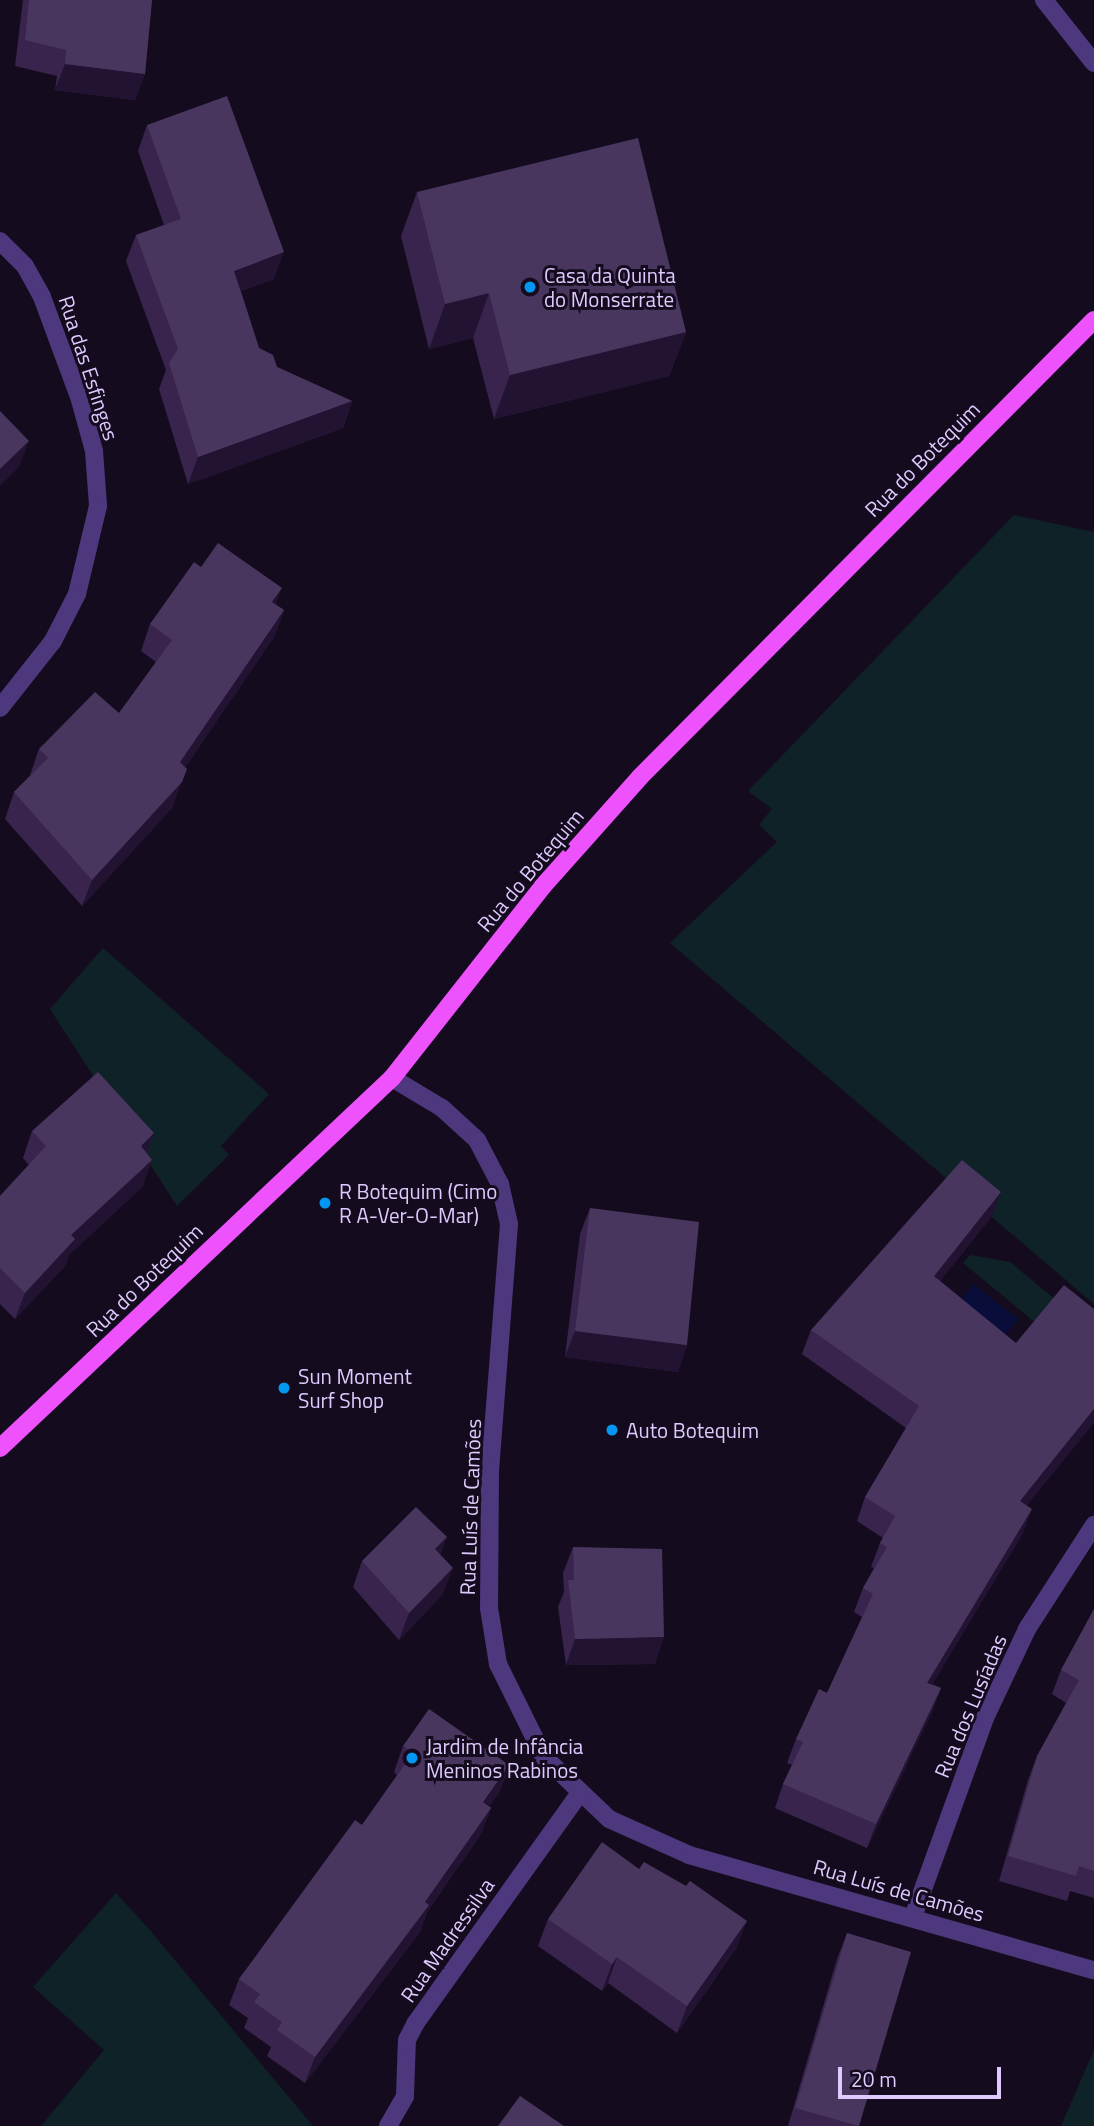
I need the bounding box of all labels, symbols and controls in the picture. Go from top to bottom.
place label: Casa da Quinta do Monserrate [544,262,676,312]
marker: Casa da Quinta do Monserrate [522,279,538,295]
street label: Rua das Esfinges [54,293,124,443]
street label: Rua do Botequim [859,396,985,522]
street label: Rua do Botequim [471,804,589,936]
place label: R Botequim (Cimo R A-Ver-O-Mar) [339,1178,497,1228]
marker: R Botequim (Cimo R A-Ver-O-Mar) [317,1195,333,1211]
street label: Rua do Botequim [80,1218,208,1342]
place label: Sun Moment Surf Shop [298,1363,412,1413]
marker: Sun Moment Surf Shop [276,1380,292,1396]
place label: Auto Botequim [626,1417,759,1443]
street label: Rua Luís de Camões [454,1418,486,1596]
marker: Auto Botequim [604,1422,620,1438]
street label: Rua dos Lusíadas [928,1631,1012,1781]
place label: Jardim de Infância Meninos Rabinos [426,1733,583,1783]
marker: Jardim de Infância Meninos Rabinos [404,1750,420,1766]
street label: Rua Luís de Camões [811,1854,987,1926]
street label: Rua Madressilva [395,1873,499,2007]
scale bar [842,2052,1005,2096]
text: 20 m [851,2063,897,2095]

